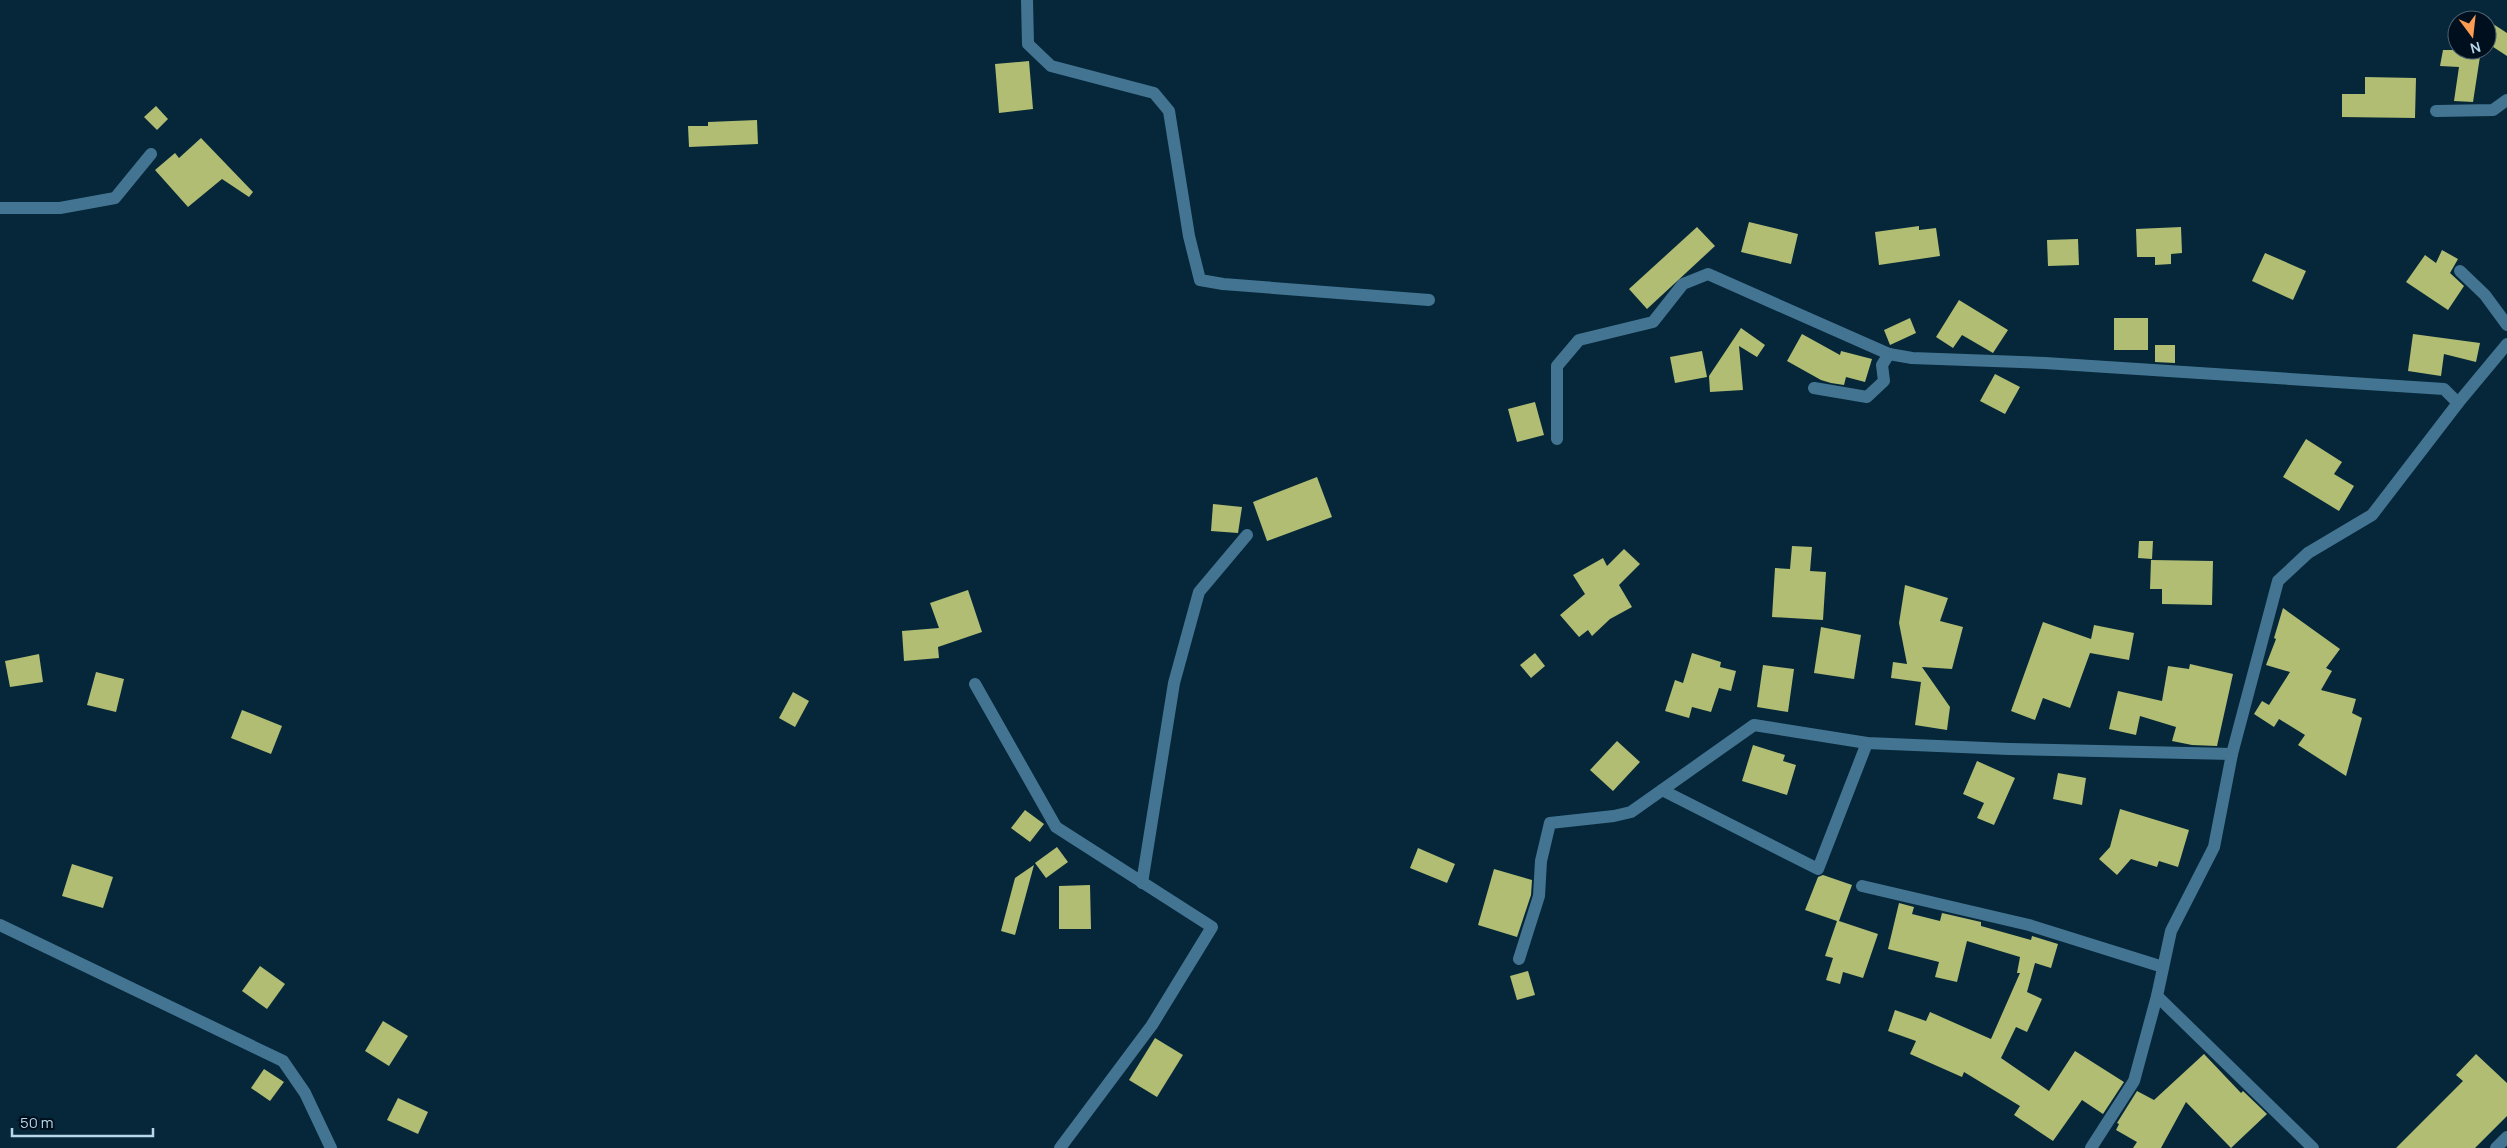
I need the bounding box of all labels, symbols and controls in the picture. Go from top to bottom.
north arrow [2447,10,2497,60]
text: N [2468,38,2483,59]
scale bar [12,1106,154,1138]
text: 50 m [20,1112,54,1133]

